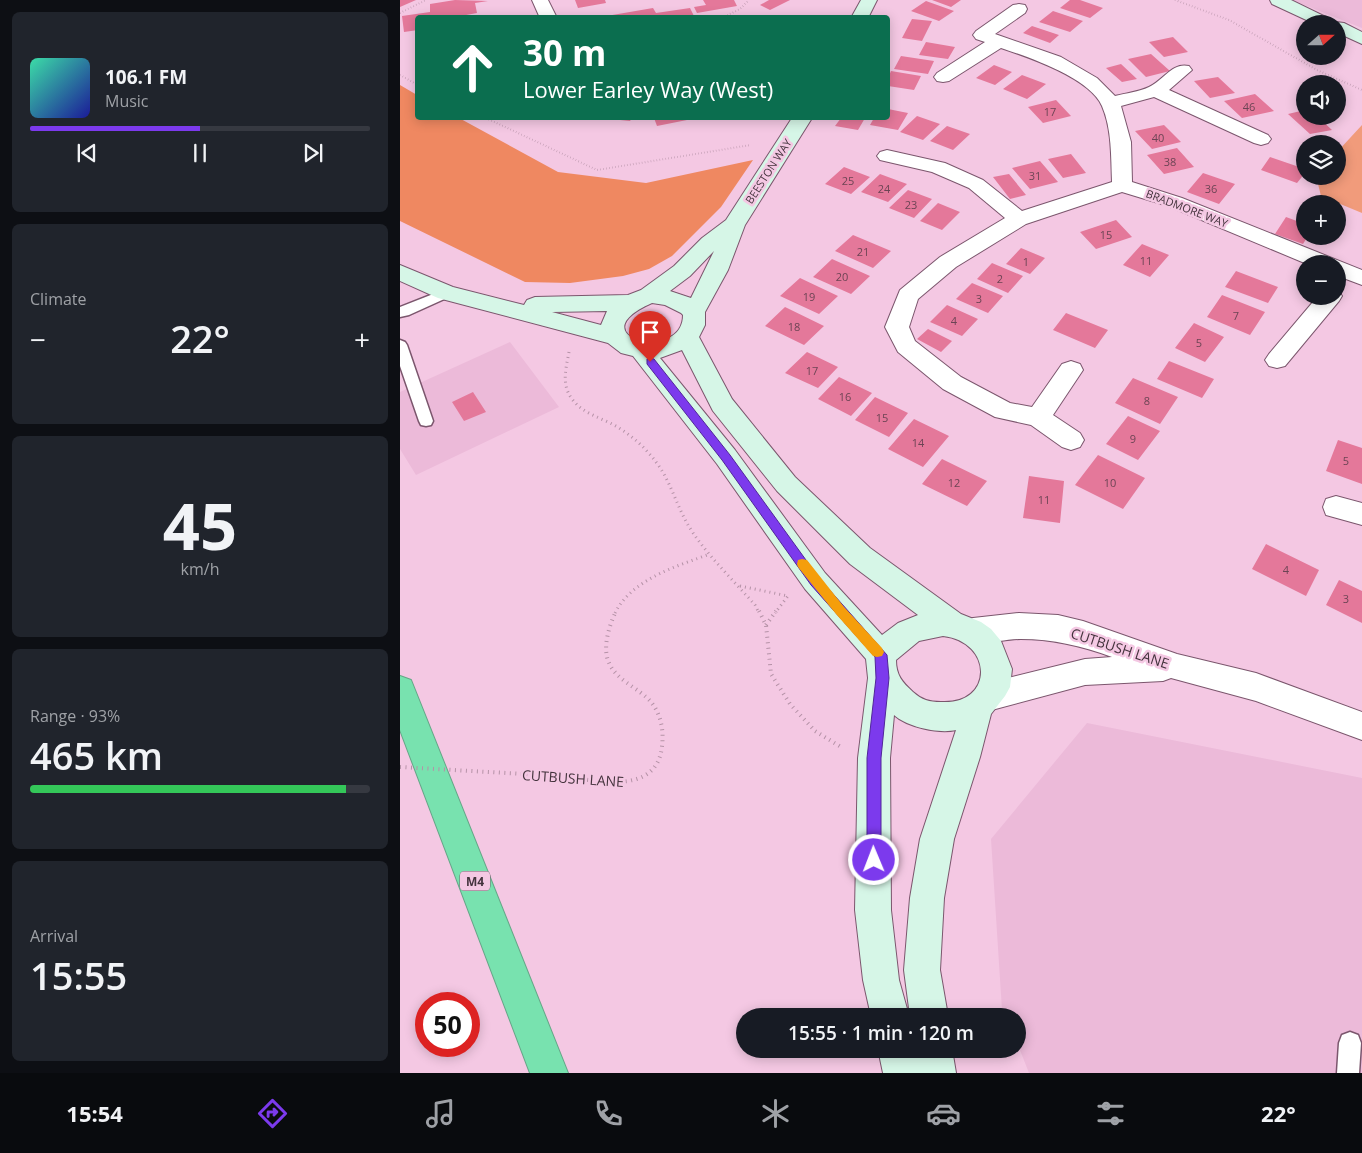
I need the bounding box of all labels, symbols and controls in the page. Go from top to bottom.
north arrow [1296,15,1346,65]
map controls [1296,15,1346,305]
text: 30 m [523,29,606,76]
icon: ahead [440,35,505,100]
text: 106.1 FM [105,64,187,90]
text: Lower Earley Way (West) [523,74,773,104]
button: sound [1296,75,1346,125]
text: Music [105,90,149,112]
house number: 46 [1243,99,1255,114]
house number: 17 [1044,104,1056,119]
house number: 40 [1152,130,1164,145]
street label: BEESTON WAY [741,135,795,206]
button: layers [1296,135,1346,185]
icon: previous [73,139,101,167]
icon: pause [186,139,214,167]
icon: next [299,139,327,167]
house number: 38 [1164,154,1176,169]
house number: 31 [1029,168,1041,183]
house number: 25 [842,173,854,188]
house number: 24 [878,181,891,196]
house number: 36 [1205,181,1217,196]
street label: BRADMORE WAY [1144,186,1231,231]
button: + [1296,195,1346,245]
house number: 23 [905,197,917,212]
house number: 15 [1100,227,1112,242]
house number: 21 [857,244,869,259]
house number: 11 [1140,253,1152,268]
house number: 1 [1023,254,1029,269]
button: − [1296,255,1346,305]
house number: 20 [836,269,848,284]
house number: 2 [997,271,1003,286]
text: Climate [30,288,87,310]
house number: 19 [803,289,815,304]
house number: 3 [976,291,982,306]
house number: 7 [1233,308,1239,323]
pin [629,311,671,362]
text: 22° [170,312,230,364]
house number: 4 [951,313,958,328]
icon: arrive [636,318,664,346]
house number: 18 [788,319,800,334]
text: − [30,320,46,358]
text: + [354,320,370,358]
house number: 5 [1196,335,1202,350]
house number: 17 [806,363,818,378]
house number: 16 [839,389,851,404]
house number: 8 [1144,393,1150,408]
house number: 15 [876,410,888,425]
house number: 9 [1130,431,1136,446]
house number: 14 [912,435,925,450]
house number: 5 [1343,453,1349,468]
house number: 12 [948,475,960,490]
house number: 10 [1104,475,1116,490]
text: 45 [163,481,237,569]
house number: 11 [1038,492,1050,507]
text: km/h [181,558,219,580]
house number: 4 [1283,562,1290,577]
house number: 3 [1343,591,1349,606]
street label: CUTBUSH LANE [1069,623,1171,673]
text: Range · 93% [30,705,120,727]
text: 465 km [30,729,163,781]
street label: CUTBUSH LANE [521,765,625,791]
position arrow [847,833,899,885]
road number: M4 [460,871,490,890]
text: Arrival [30,925,78,947]
text: 15:55 [30,949,127,1001]
speed limit sign: 50 [415,992,480,1057]
text: 15:55 · 1 min · 120 m [788,1020,974,1046]
icon: directions [255,1096,290,1131]
icon: music [423,1096,458,1131]
icon: phone [591,1096,626,1131]
icon: climate [758,1096,793,1131]
icon: car [926,1096,961,1131]
icon: filters [1093,1096,1128,1131]
text: 15:54 [66,1098,123,1128]
text: 22° [1261,1098,1296,1128]

